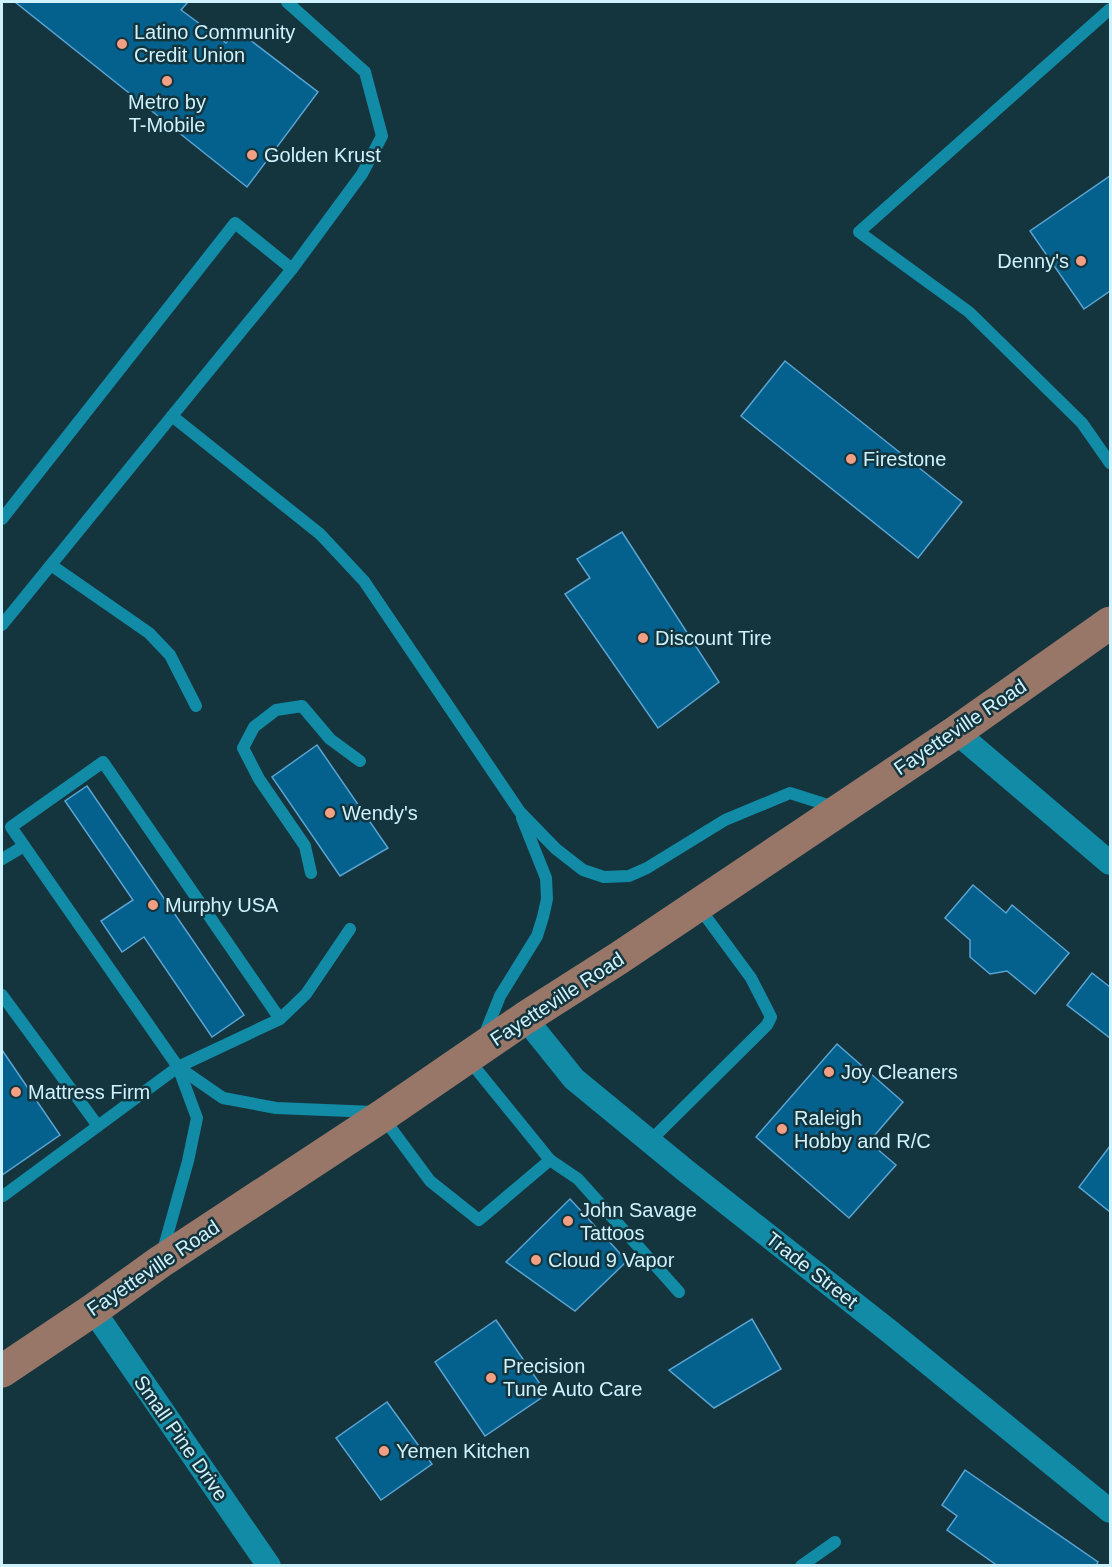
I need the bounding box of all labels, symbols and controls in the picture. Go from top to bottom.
place label: Latino Community Credit Union [134,21,295,66]
marker: Latino Community Credit Union [115,37,129,51]
marker: Metro by T-Mobile [160,74,174,88]
place label: Metro by T-Mobile [128,91,206,136]
place label: Golden Krust [264,144,381,166]
marker: Golden Krust [245,148,259,162]
place label: Denny's [997,250,1069,272]
marker: Denny's [1074,254,1088,268]
place label: Firestone [863,448,946,470]
marker: Firestone [844,452,858,466]
place label: Discount Tire [655,627,772,649]
marker: Discount Tire [636,631,650,645]
street label: Fayetteville Road [890,675,1030,779]
place label: Wendy's [342,802,418,824]
marker: Wendy's [323,806,337,820]
place label: Murphy USA [165,894,279,916]
marker: Murphy USA [146,898,160,912]
street label: Fayetteville Road [486,948,628,1050]
place label: Joy Cleaners [841,1061,958,1083]
marker: Joy Cleaners [822,1065,836,1079]
place label: Mattress Firm [28,1081,150,1103]
marker: Mattress Firm [9,1085,23,1099]
place label: Raleigh Hobby and R/C [794,1107,931,1152]
marker: Raleigh Hobby and R/C [775,1122,789,1136]
place label: John Savage Tattoos [580,1199,697,1244]
marker: John Savage Tattoos [561,1214,575,1228]
street label: Fayetteville Road [83,1216,223,1320]
street label: Trade Street [762,1227,863,1313]
place label: Cloud 9 Vapor [548,1249,675,1271]
marker: Cloud 9 Vapor [529,1253,543,1267]
place label: Precision Tune Auto Care [503,1355,642,1400]
street label: Small Pine Drive [130,1371,232,1505]
marker: Precision Tune Auto Care [484,1371,498,1385]
place label: Yemen Kitchen [396,1440,530,1462]
marker: Yemen Kitchen [377,1444,391,1458]

